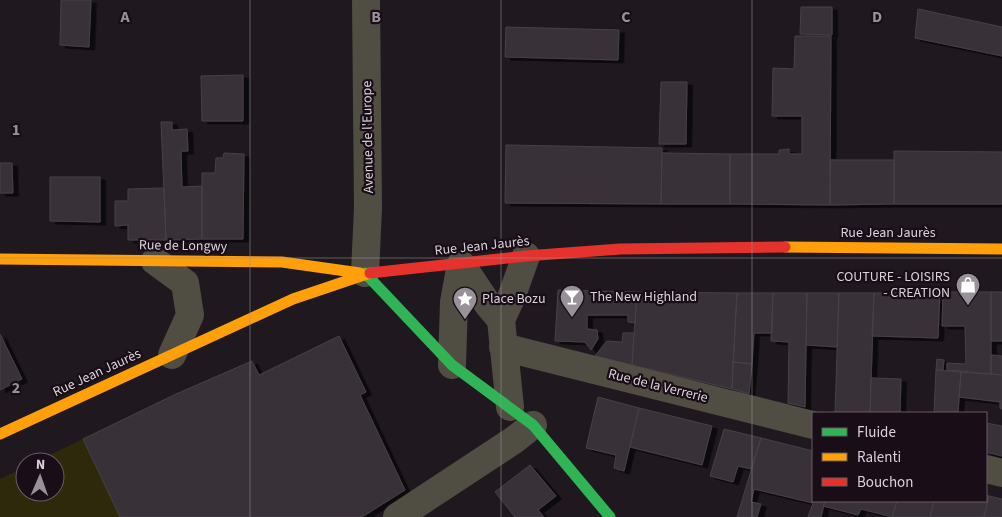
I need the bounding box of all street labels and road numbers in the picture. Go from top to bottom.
street label: Avenue de l'Europe [357,81,379,193]
street label: Rue Jean Jaurès [840,223,936,243]
street label: Rue Jean Jaurès [434,231,531,261]
street label: Rue de Longwy [139,235,228,257]
street label: Rue Jean Jaurès [50,344,144,402]
street label: Rue de la Verrerie [606,364,710,408]

